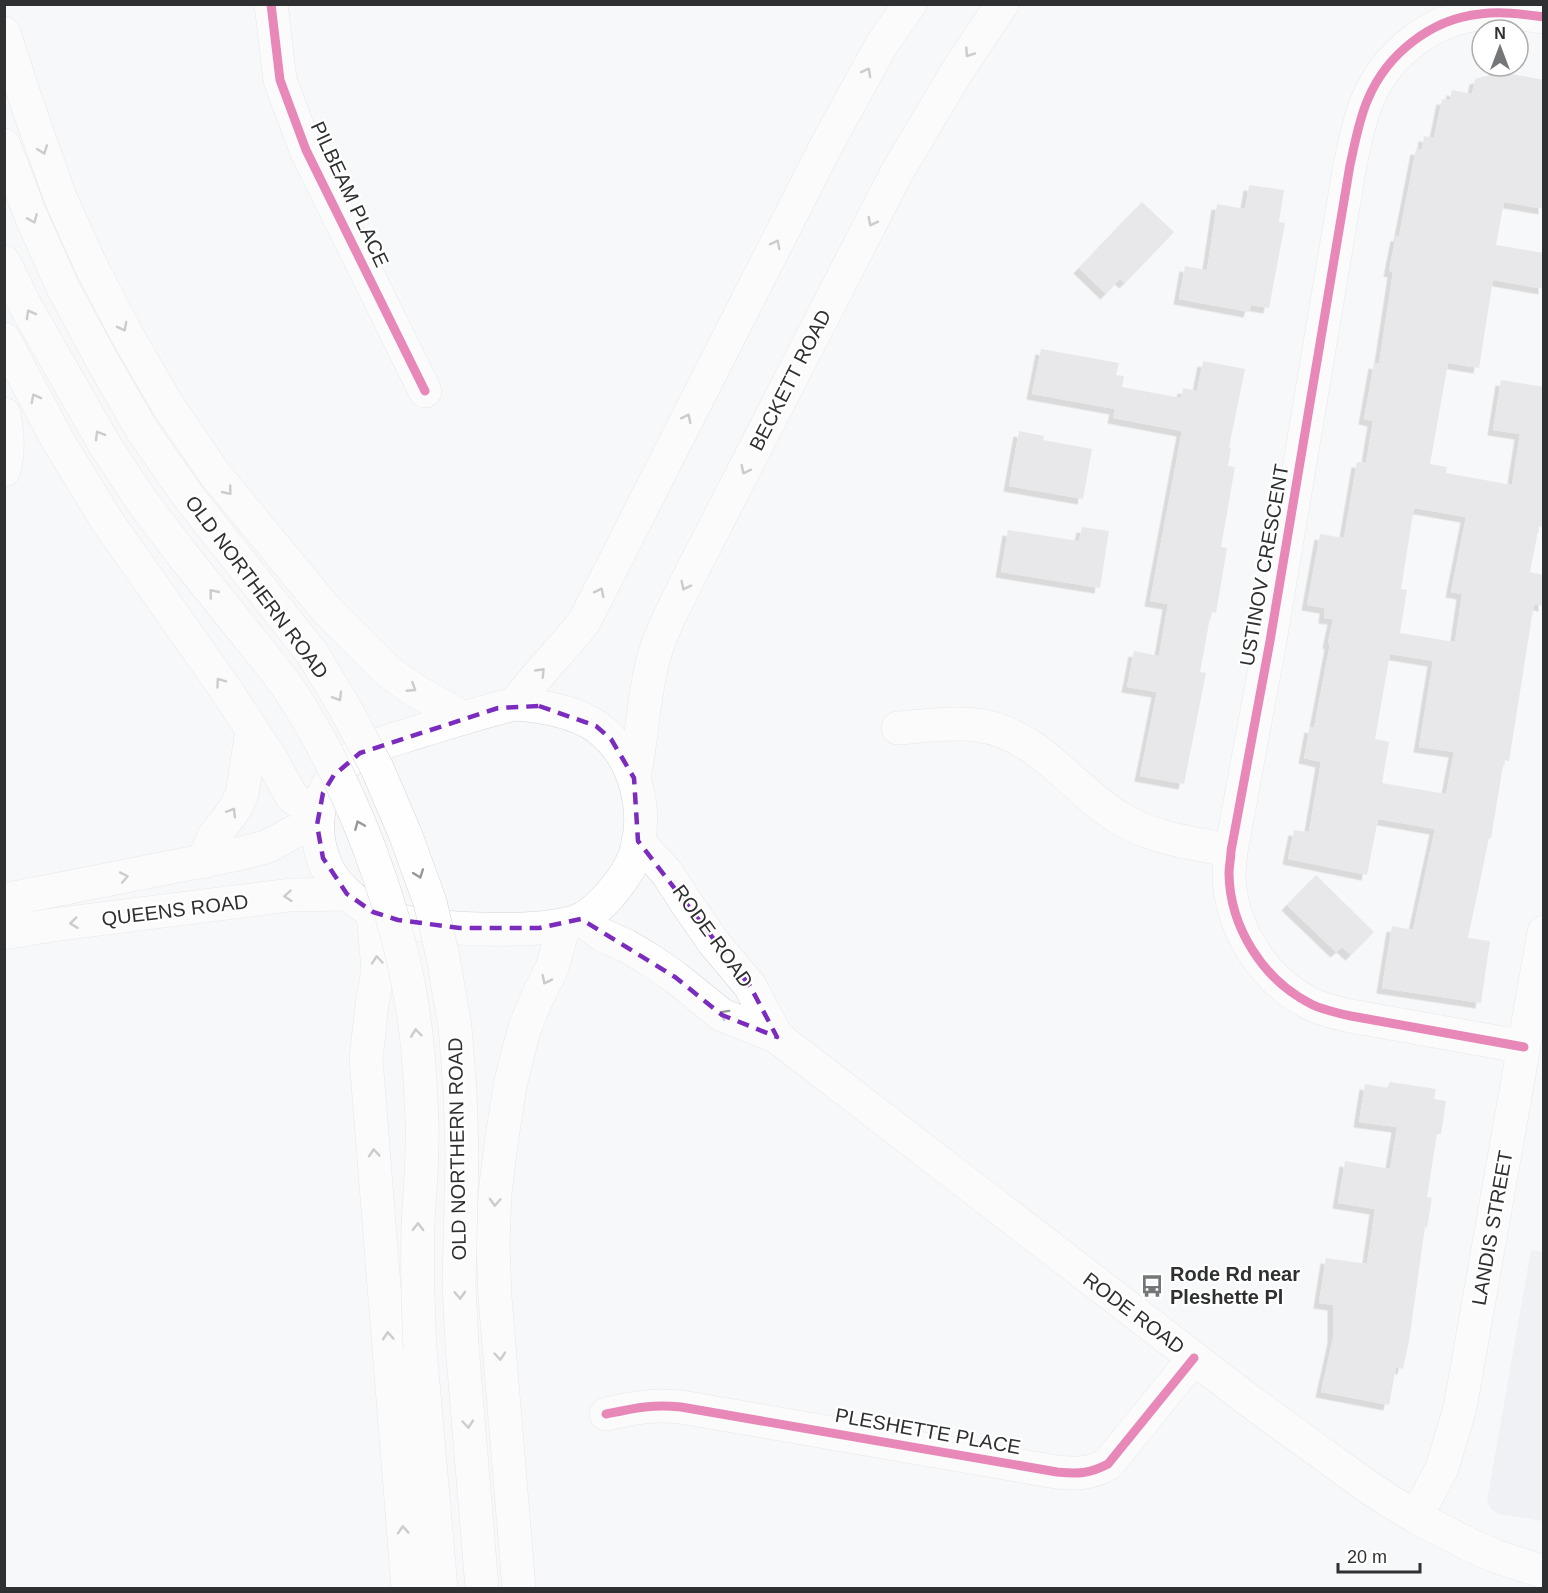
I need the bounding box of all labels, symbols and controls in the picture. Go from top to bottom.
north arrow [1470,18,1530,78]
text: N [1494,25,1506,42]
one-way arrow [965,46,976,57]
one-way arrow [860,68,871,78]
street label: PILBEAM PLACE [307,118,393,270]
one-way arrow [35,144,48,155]
one-way arrow [26,213,38,224]
one-way arrow [868,215,879,226]
one-way arrow [769,240,780,251]
street label: BECKETT ROAD [745,306,835,454]
one-way arrow [26,310,37,320]
one-way arrow [116,321,127,332]
one-way arrow [31,394,42,404]
one-way arrow [680,413,692,424]
one-way arrow [95,431,107,441]
street label: USTINOV CRESCENT [1235,462,1293,668]
one-way arrow [740,464,752,475]
one-way arrow [221,484,232,495]
street label: OLD NORTHERN ROAD [181,491,333,683]
one-way arrow [680,580,692,591]
one-way arrow [592,587,604,598]
one-way arrow [210,589,221,600]
one-way arrow [533,668,544,679]
one-way arrow [216,678,227,689]
one-way arrow [406,681,416,693]
one-way arrow [331,691,342,701]
one-way arrow [225,808,236,818]
one-way arrow [354,820,366,831]
one-way arrow [412,868,425,879]
one-way arrow [118,871,128,884]
street label: RODE ROAD [669,881,757,991]
one-way arrow [284,889,293,902]
street label: QUEENS ROAD [100,890,250,930]
one-way arrow [70,916,79,928]
one-way arrow [371,955,384,964]
one-way arrow [541,973,553,984]
one-way arrow [720,1010,730,1021]
one-way arrow [410,1028,422,1037]
street label: OLD NORTHERN ROAD [444,1037,470,1261]
one-way arrow [368,1149,381,1158]
street label: LANDIS STREET [1468,1149,1516,1307]
one-way arrow [489,1198,502,1207]
one-way arrow [412,1223,424,1232]
place label: Rode Rd near Pleshette Pl [1170,1263,1300,1308]
street label: RODE ROAD [1079,1268,1189,1358]
bus stop icon: Rode Rd near Pleshette Pl [1139,1273,1165,1299]
one-way arrow [453,1290,466,1299]
one-way arrow [382,1331,395,1340]
one-way arrow [493,1351,506,1360]
street label: PLESHETTE PLACE [834,1404,1022,1458]
one-way arrow [461,1419,474,1429]
one-way arrow [397,1526,410,1535]
scale bar [1338,1536,1420,1574]
text: 20 m [1347,1547,1387,1567]

